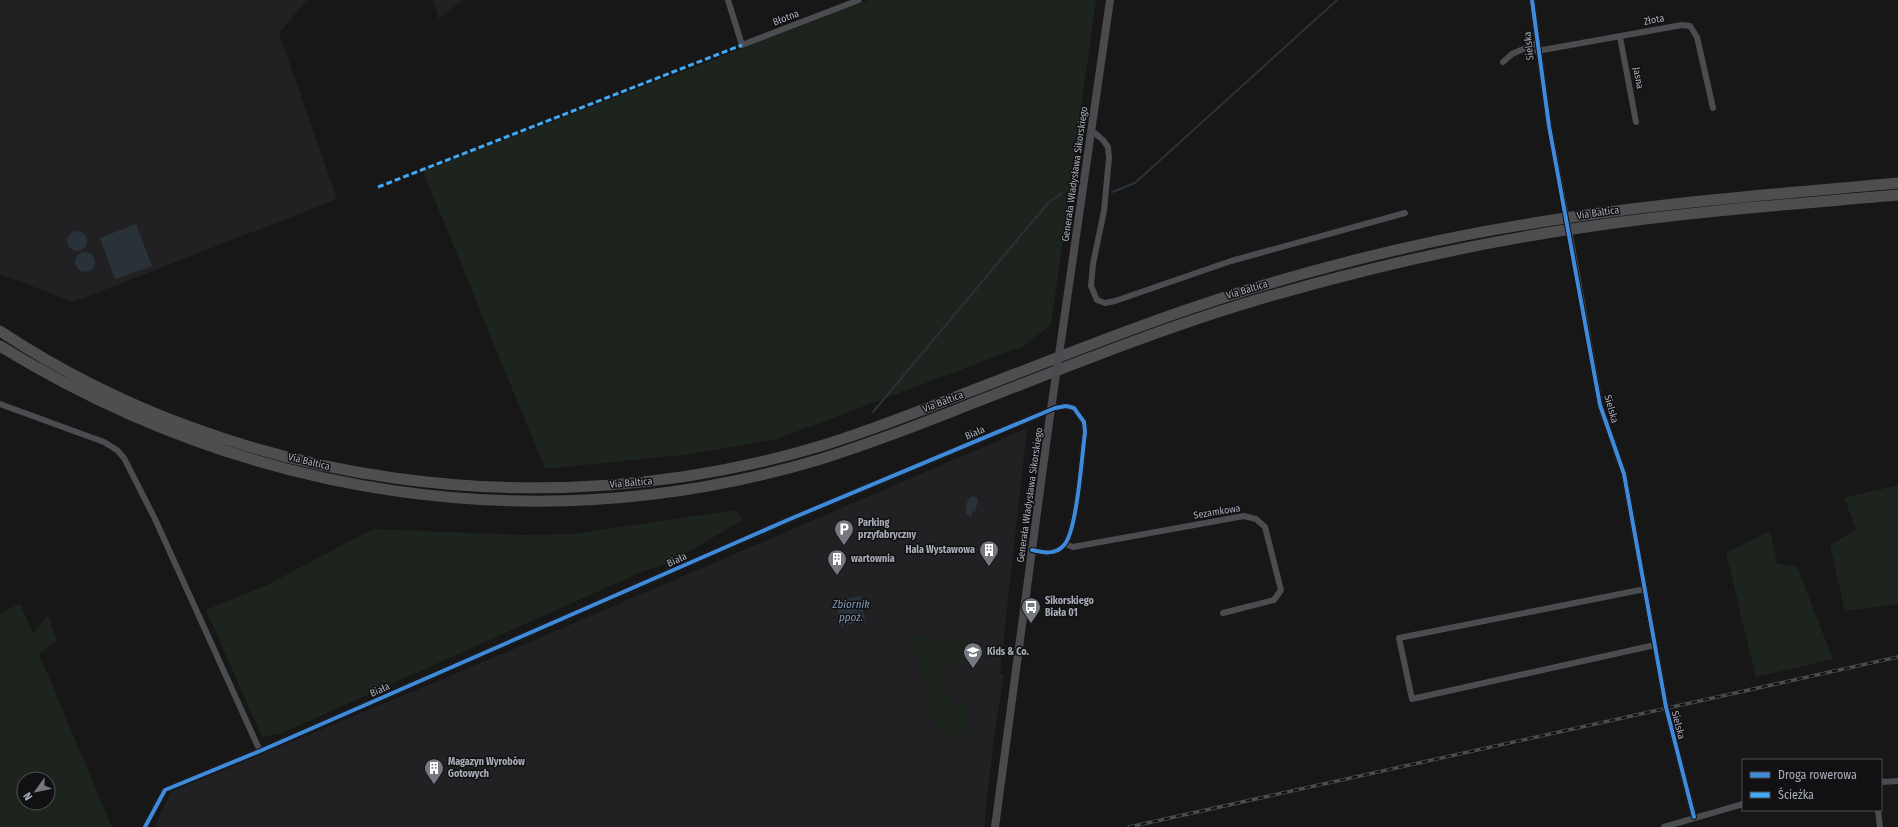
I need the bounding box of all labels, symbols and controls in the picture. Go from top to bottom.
street label: Błotna [771,8,801,28]
street label: Złota [1643,12,1665,28]
street label: Sielska [1522,31,1536,61]
street label: Jasna [1630,66,1646,90]
street label: Generała Władysława Sikorskiego [1060,106,1090,242]
street label: Via Baltica [1576,204,1620,222]
street label: Via Baltica [1225,278,1269,302]
street label: Via Baltica [921,389,965,415]
street label: Sielska [1601,394,1621,425]
street label: Biała [963,423,987,443]
street label: Generała Władysława Sikorskiego [1015,427,1045,563]
street label: Via Baltica [287,451,331,473]
street label: Via Baltica [609,475,653,491]
street label: Sezamkowa [1193,502,1241,522]
place label: Parking przyfabryczny [858,517,916,541]
parking icon: Parking przyfabryczny [833,518,855,546]
building icon: Hala Wystawowa [978,539,1000,567]
place label: Hala Wystawowa [905,544,975,556]
building icon: wartownia [826,548,848,576]
street label: Biała [665,550,689,570]
place label: wartownia [851,553,895,565]
place label: Sikorskiego Biała 01 [1045,595,1095,619]
bus stop icon: Sikorskiego Biała 01 [1020,596,1042,624]
water label: Zbiornik ppoż. [831,598,870,624]
school or university icon: Kids & Co. [962,641,984,669]
place label: Kids & Co. [987,646,1030,658]
street label: Biała [368,680,392,700]
street label: Sielska [1668,710,1688,741]
place label: Magazyn Wyrobów Gotowych [448,755,525,780]
building icon: Magazyn Wyrobów Gotowych [423,757,445,785]
legend [1742,759,1882,811]
text: Droga rowerowa [1778,768,1857,782]
north arrow [16,771,56,811]
text: Ścieżka [1778,787,1814,802]
text: N [21,790,35,802]

